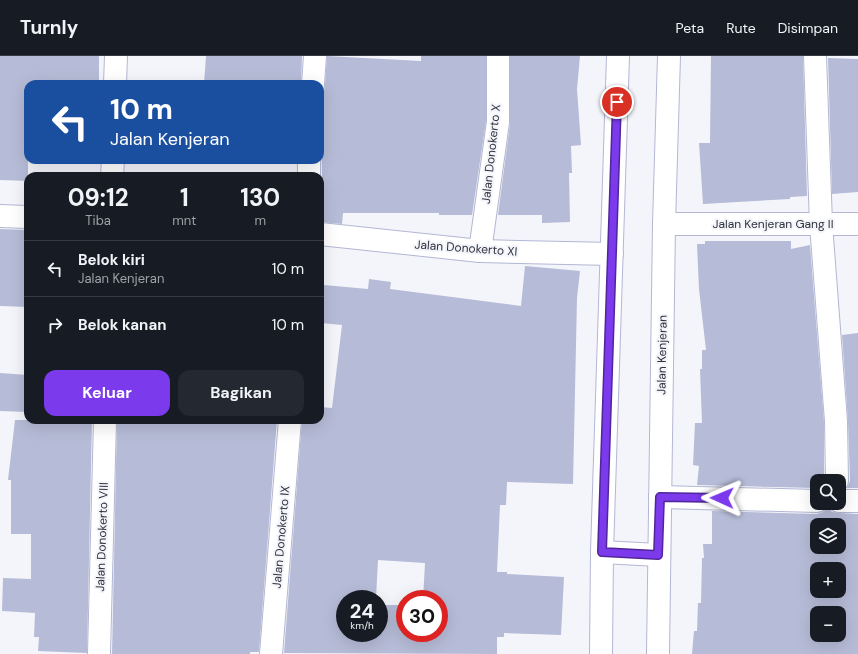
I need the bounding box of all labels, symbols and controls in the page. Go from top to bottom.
text: Turnly [20,15,78,40]
text: Peta [676,19,704,37]
text: Rute [726,19,756,37]
text: Disimpan [778,19,838,37]
pin [600,85,634,119]
text: 10 m [110,91,173,128]
icon: arrive [606,91,628,113]
icon: left [44,96,96,148]
street label: Jalan Donokerto X [478,103,504,205]
text: Jalan Kenjeran [110,127,230,151]
text: 09:12 [68,182,129,213]
text: 1 [180,182,189,213]
text: 130 [240,182,280,213]
text: Tiba [85,212,111,229]
text: mnt [172,212,196,229]
text: m [254,212,266,229]
street label: Jalan Kenjeran Gang II [713,216,833,232]
street label: Jalan Donokerto XI [414,236,518,260]
text: Belok kiri [78,250,145,270]
icon: left [44,258,66,280]
text: 10 m [272,259,304,279]
text: Jalan Kenjeran [78,270,164,287]
icon: right [44,314,66,336]
text: Belok kanan [78,315,166,335]
text: 10 m [272,315,304,335]
street label: Jalan Kenjeran [653,315,671,395]
button: Keluar [44,370,170,416]
button: Bagikan [178,370,304,416]
map controls [810,474,846,642]
button: search [810,474,846,510]
position arrow [701,477,743,519]
street label: Jalan Donokerto VIII [92,482,112,592]
street label: Jalan Donokerto IX [269,485,293,589]
button: layers [810,518,846,554]
button: + [810,562,846,598]
speed limit sign: 30 [396,590,448,642]
text: 24 [350,598,374,624]
button: − [810,606,846,642]
text: km/h [350,619,374,632]

